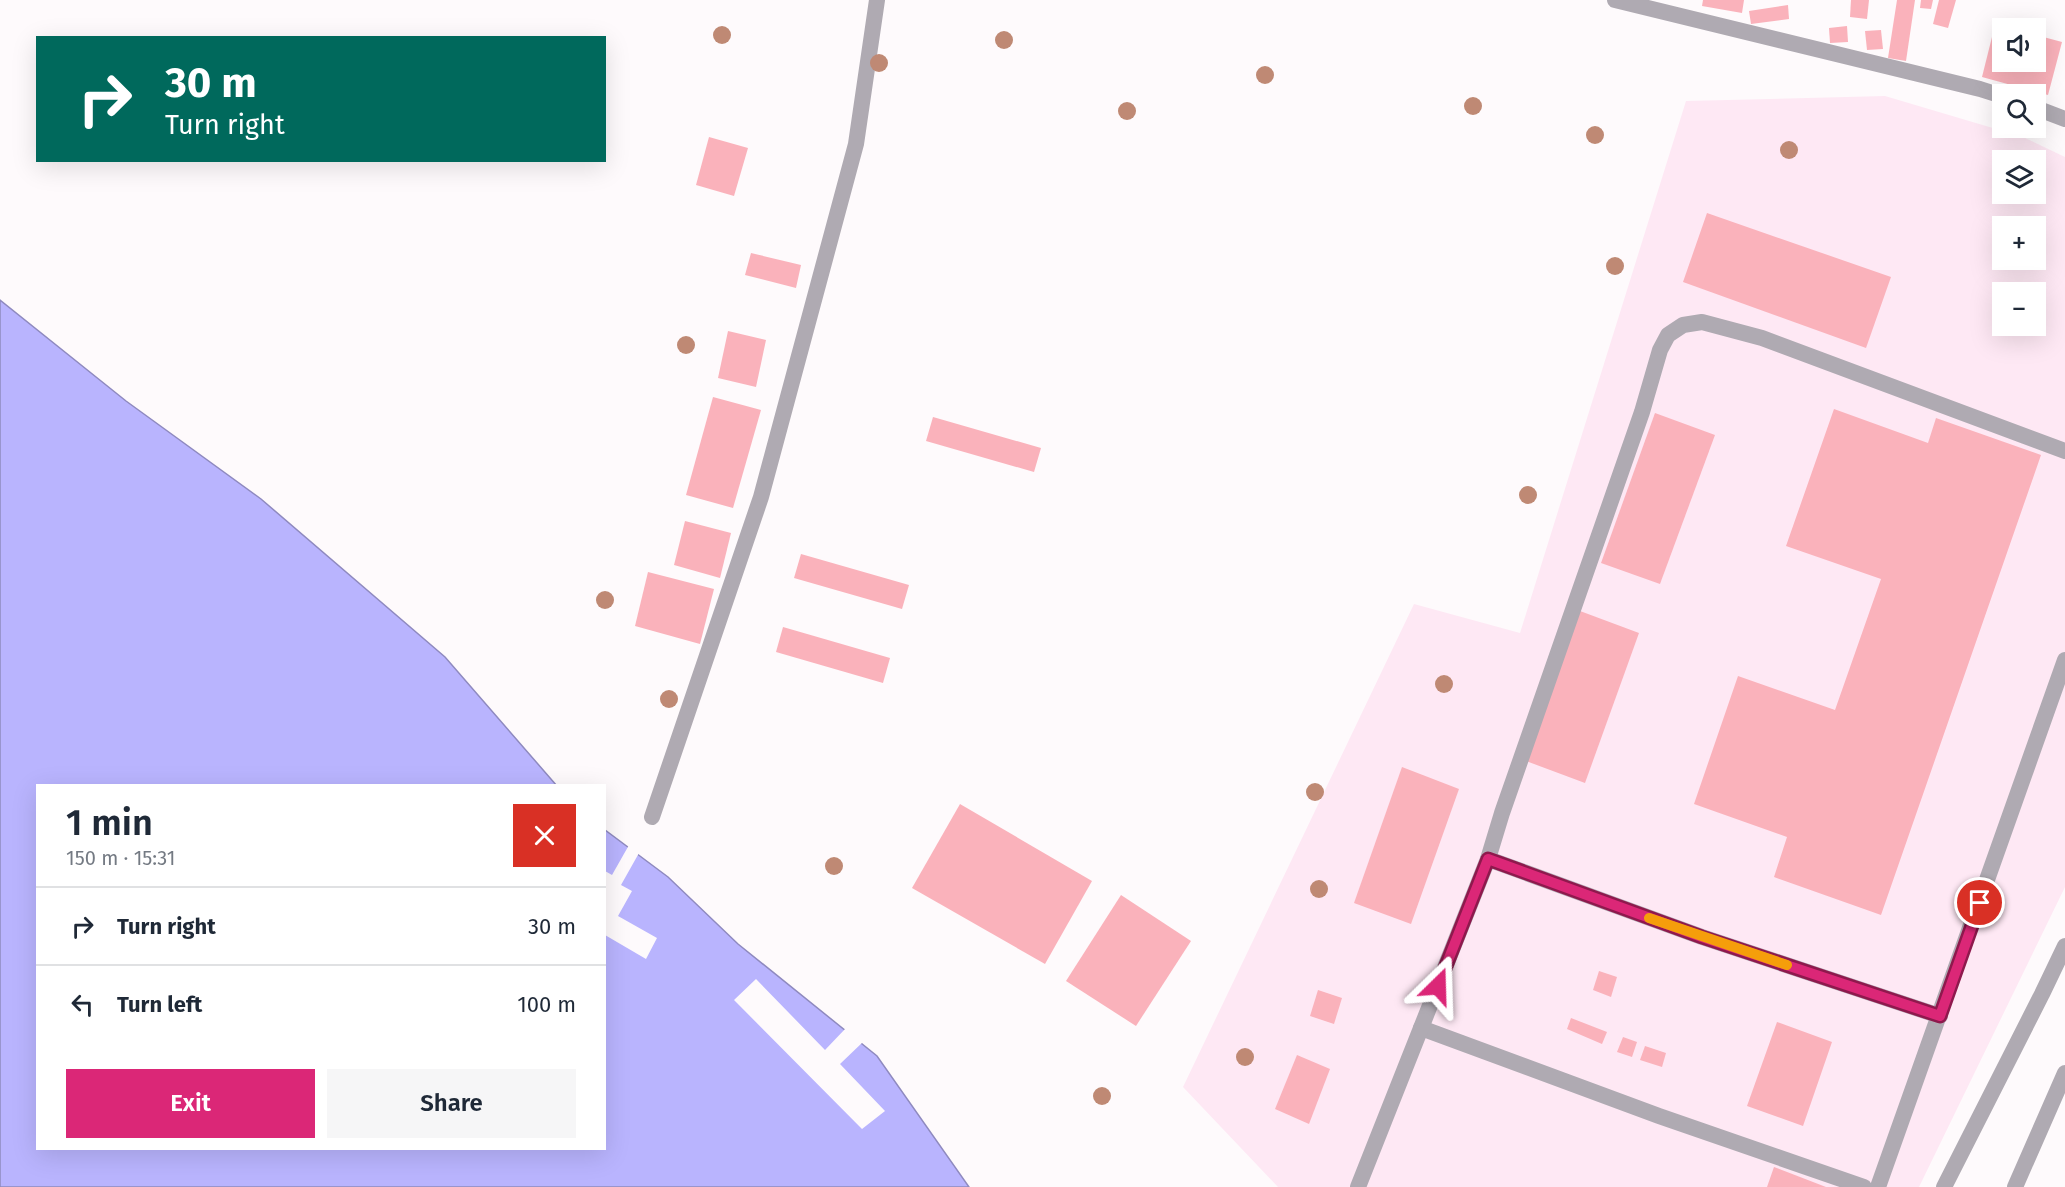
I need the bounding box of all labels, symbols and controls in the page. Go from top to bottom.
map controls [1992,18,2046,336]
button: sound [1992,18,2046,72]
text: 30 m [165,58,257,108]
icon: right [66,60,144,138]
button: search [1992,84,2046,138]
text: Turn right [165,109,285,141]
button: layers [1992,150,2046,204]
button: + [1992,216,2046,270]
button: − [1992,282,2046,336]
text: 1 min [66,801,153,845]
button: close [513,804,576,867]
text: 150 m · 15:31 [66,846,175,870]
pin [1954,877,2005,928]
icon: arrive [1963,886,1996,919]
icon: right [66,910,99,943]
text: Turn right [117,913,216,940]
text: 30 m [528,913,576,940]
position arrow [1406,954,1470,1018]
icon: left [66,988,99,1021]
text: Turn left [117,991,202,1018]
text: 100 m [517,991,576,1018]
button: Exit [66,1069,315,1138]
button: Share [327,1069,576,1138]

